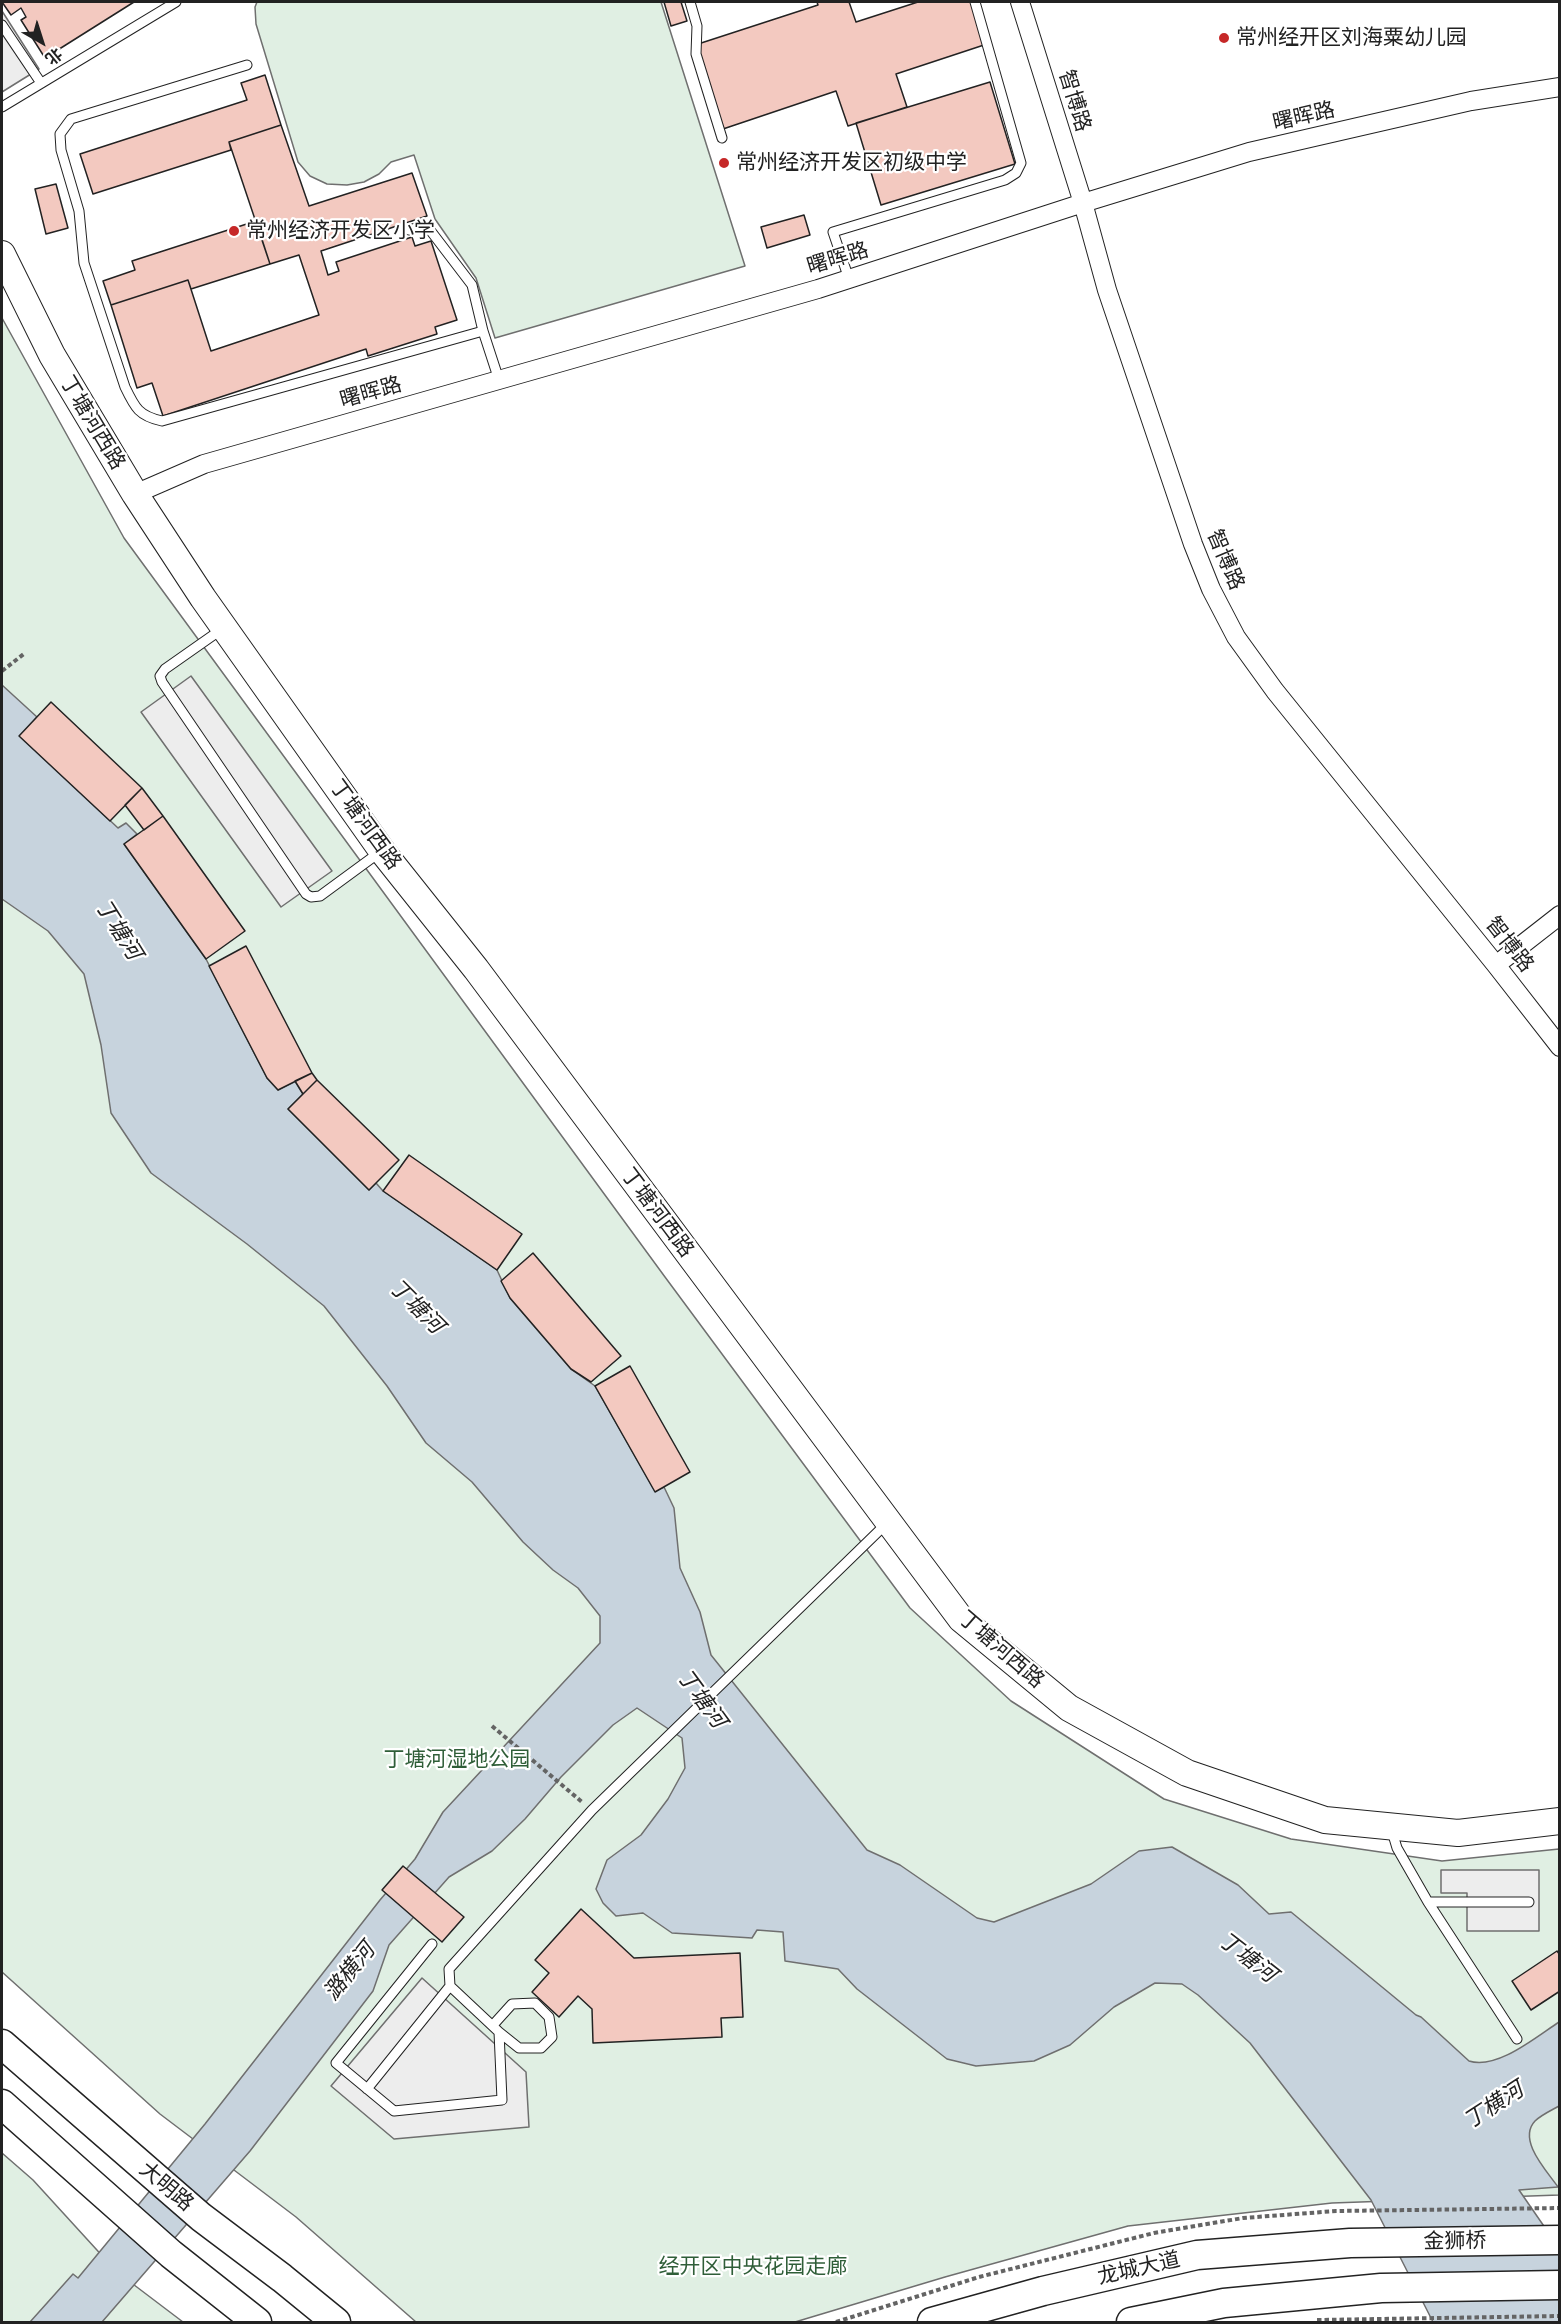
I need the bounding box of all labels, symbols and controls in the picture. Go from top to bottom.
north arrow [12,12,72,72]
place label: 常州经开区刘海粟幼儿园 [1236,25,1467,51]
marker: 常州经开区刘海粟幼儿园 [1217,31,1231,45]
text: 北 [42,45,65,68]
street label: 智博路 [1053,67,1095,135]
street label: 曙晖路 [1270,98,1338,136]
place label: 常州经济开发区初级中学 [736,150,967,176]
marker: 常州经济开发区初级中学 [717,156,731,170]
place label: 常州经济开发区小学 [246,218,435,244]
marker: 常州经济开发区小学 [227,224,241,238]
street label: 曙晖路 [804,238,872,280]
street label: 丁塘河西路 [54,372,130,474]
street label: 曙晖路 [337,372,405,414]
street label: 智博路 [1201,526,1249,594]
street label: 丁塘河西路 [324,775,406,875]
water label: 丁塘河 [89,895,147,965]
street label: 智博路 [1480,912,1538,978]
street label: 丁塘河西路 [615,1163,699,1263]
water label: 丁塘河 [383,1274,449,1340]
street label: 丁塘河西路 [953,1606,1049,1694]
water label: 丁塘河 [671,1665,731,1733]
park label: 丁塘河湿地公园 [384,1747,530,1773]
water label: 丁塘河 [1213,1927,1281,1989]
water label: 潞横河 [319,1938,381,2006]
water label: 丁横河 [1459,2077,1529,2135]
street label: 大明路 [134,2157,198,2217]
street label: 金狮桥 [1423,2229,1487,2255]
street label: 龙城大道 [1095,2247,1183,2291]
park label: 经开区中央花园走廊 [659,2254,847,2280]

